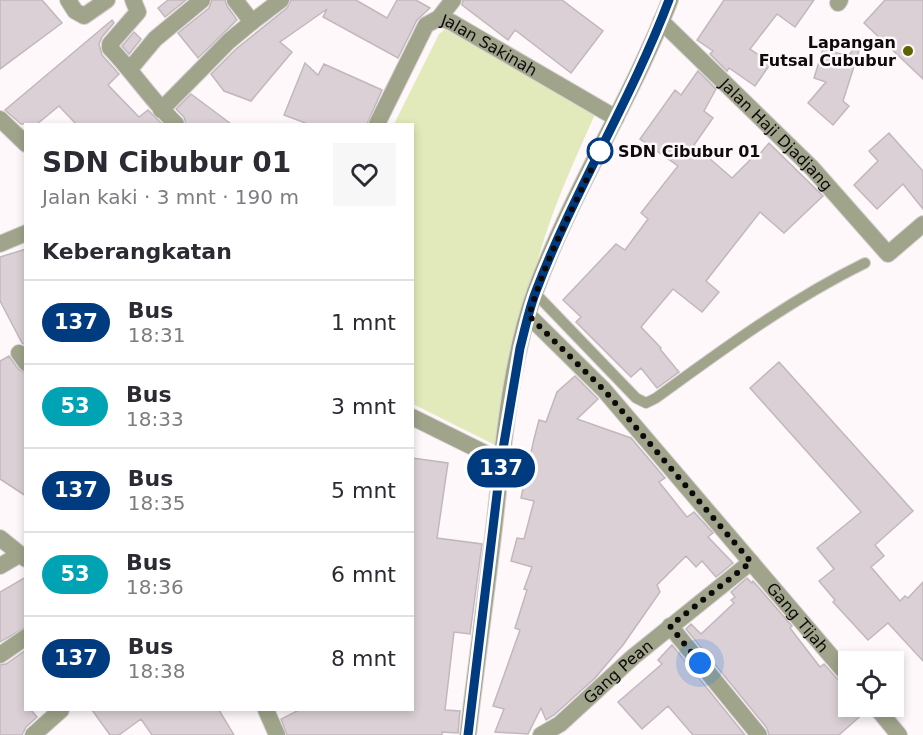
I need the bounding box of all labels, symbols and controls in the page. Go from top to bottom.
street label: Jalan Sakinah [438,10,540,80]
place label: Lapangan Futsal Cububur [759,33,896,70]
marker: Lapangan Futsal Cububur [901,44,915,58]
street label: Jalan Haji Djadjang [715,74,837,195]
marker: SDN Cibubur 01 [587,138,613,164]
place label: SDN Cibubur 01 [618,142,760,161]
button: heart [333,143,396,206]
text: SDN Cibubur 01 [42,146,291,179]
text: Jalan kaki · 3 mnt · 190 m [42,185,299,209]
text: Keberangkatan [42,239,232,264]
text: Bus [128,298,173,323]
text: 137 [54,310,98,334]
text: 1 mnt [331,310,396,335]
text: 18:31 [128,323,185,347]
text: Bus [126,382,172,407]
text: 53 [60,394,90,418]
text: 3 mnt [331,394,396,419]
text: 18:33 [126,407,184,431]
line badge: 137 [466,448,536,488]
text: 137 [479,456,523,480]
text: Bus [128,466,173,491]
text: 137 [54,478,98,502]
text: 5 mnt [331,478,396,503]
text: 18:35 [128,491,185,515]
text: Bus [126,550,172,575]
text: 53 [60,562,90,586]
text: 6 mnt [331,562,396,587]
text: 18:36 [126,575,184,599]
street label: Gang Tijah [762,579,833,656]
text: Bus [128,634,173,659]
street label: Gang Pean [580,636,657,708]
text: 137 [54,646,98,670]
text: 8 mnt [331,646,396,671]
your location [685,648,715,678]
map controls [838,651,904,717]
button: locate [838,651,904,717]
text: 18:38 [128,659,185,683]

